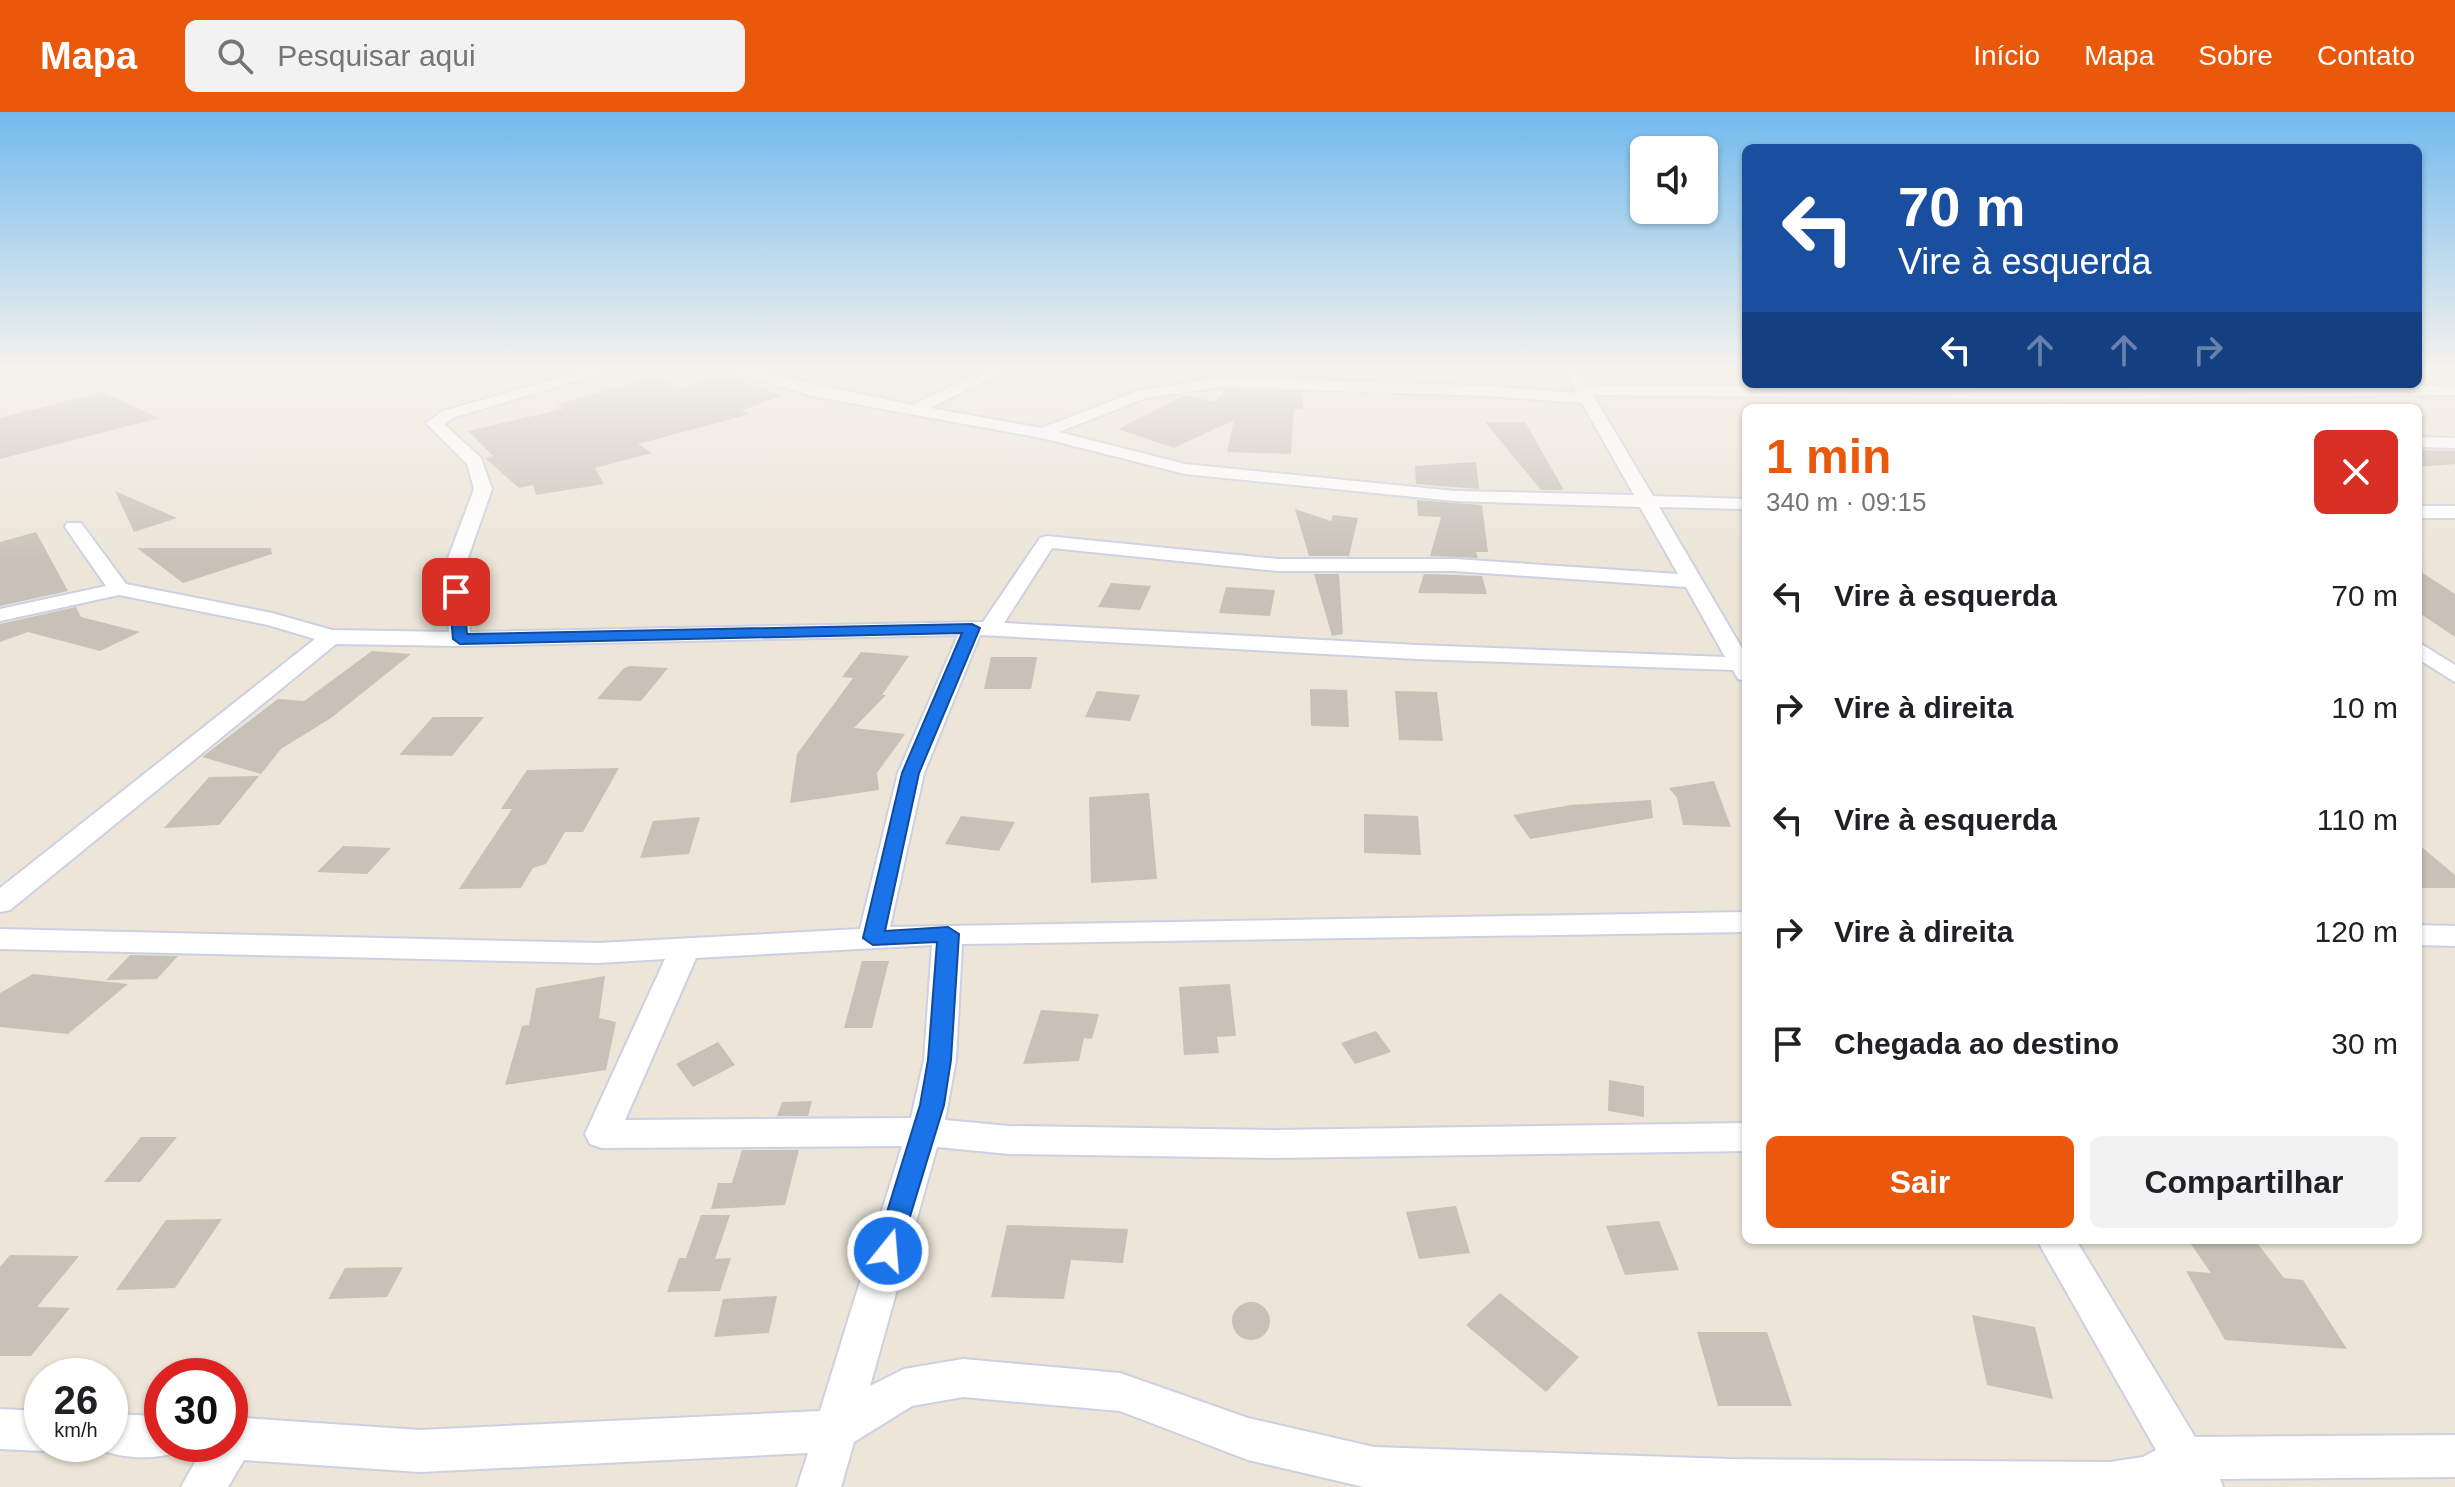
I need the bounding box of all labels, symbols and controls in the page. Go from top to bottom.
search box [185,20,745,92]
icon: search [213,34,257,78]
text: Mapa [40,35,137,77]
text: Pesquisar aqui [277,39,476,72]
text: Início [1973,40,2040,71]
text: Mapa [2084,40,2154,71]
text: Sobre [2198,40,2273,71]
text: Contato [2317,40,2415,71]
map controls [1630,136,1718,224]
button: sound [1630,136,1718,224]
text: 70 m [1898,175,2026,238]
icon: left [1766,176,1870,280]
text: Vire à esquerda [1898,241,2152,282]
icon: left [1934,328,1978,372]
icon: ahead [2018,328,2062,372]
icon: ahead [2102,328,2146,372]
icon: right [2186,328,2230,372]
text: 1 min [1766,430,1891,483]
button: close [2314,430,2398,514]
text: 340 m · 09:15 [1766,487,1926,517]
pin [422,558,490,626]
icon: arrive [434,570,478,614]
icon: left [1766,574,1810,618]
text: Vire à esquerda [1834,579,2057,612]
text: 70 m [2331,579,2398,612]
icon: right [1766,686,1810,730]
text: Vire à direita [1834,691,2014,724]
text: 10 m [2331,691,2398,724]
icon: left [1766,798,1810,842]
text: Vire à esquerda [1834,803,2057,836]
text: 110 m [2317,803,2398,836]
icon: right [1766,910,1810,954]
text: Vire à direita [1834,915,2014,948]
text: 120 m [2315,915,2398,948]
icon: arrive [1766,1022,1810,1066]
text: Chegada ao destino [1834,1027,2119,1060]
text: 30 m [2331,1027,2398,1060]
button: Sair [1766,1136,2074,1228]
button: Compartilhar [2090,1136,2398,1228]
position arrow [846,1209,930,1293]
speed limit sign: 30 [144,1358,248,1462]
text: 26 [54,1378,98,1422]
text: km/h [54,1419,98,1441]

